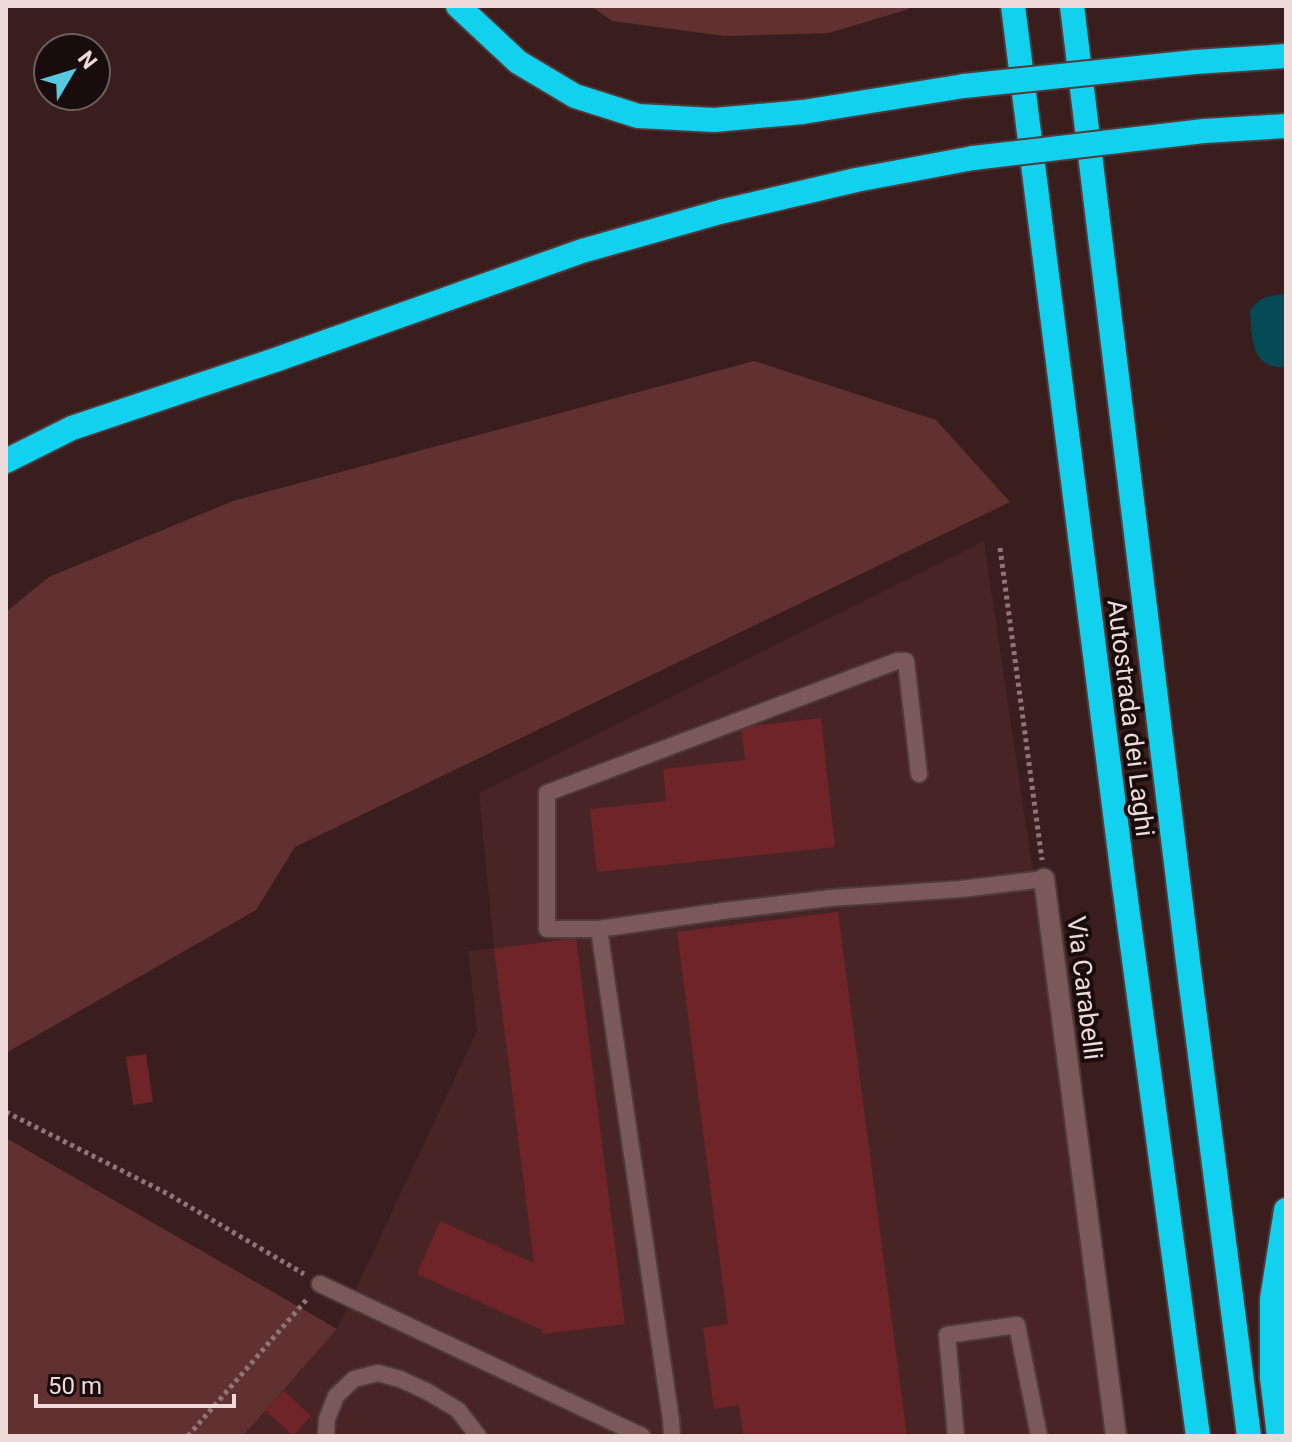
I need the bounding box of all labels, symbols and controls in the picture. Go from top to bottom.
north arrow [32,32,112,112]
text: N [73,46,102,74]
street label: Autostrada dei Laghi [1102,598,1160,838]
street label: Via Carabelli [1061,915,1109,1061]
scale bar [36,1358,234,1408]
text: 50 m [48,1372,102,1400]

